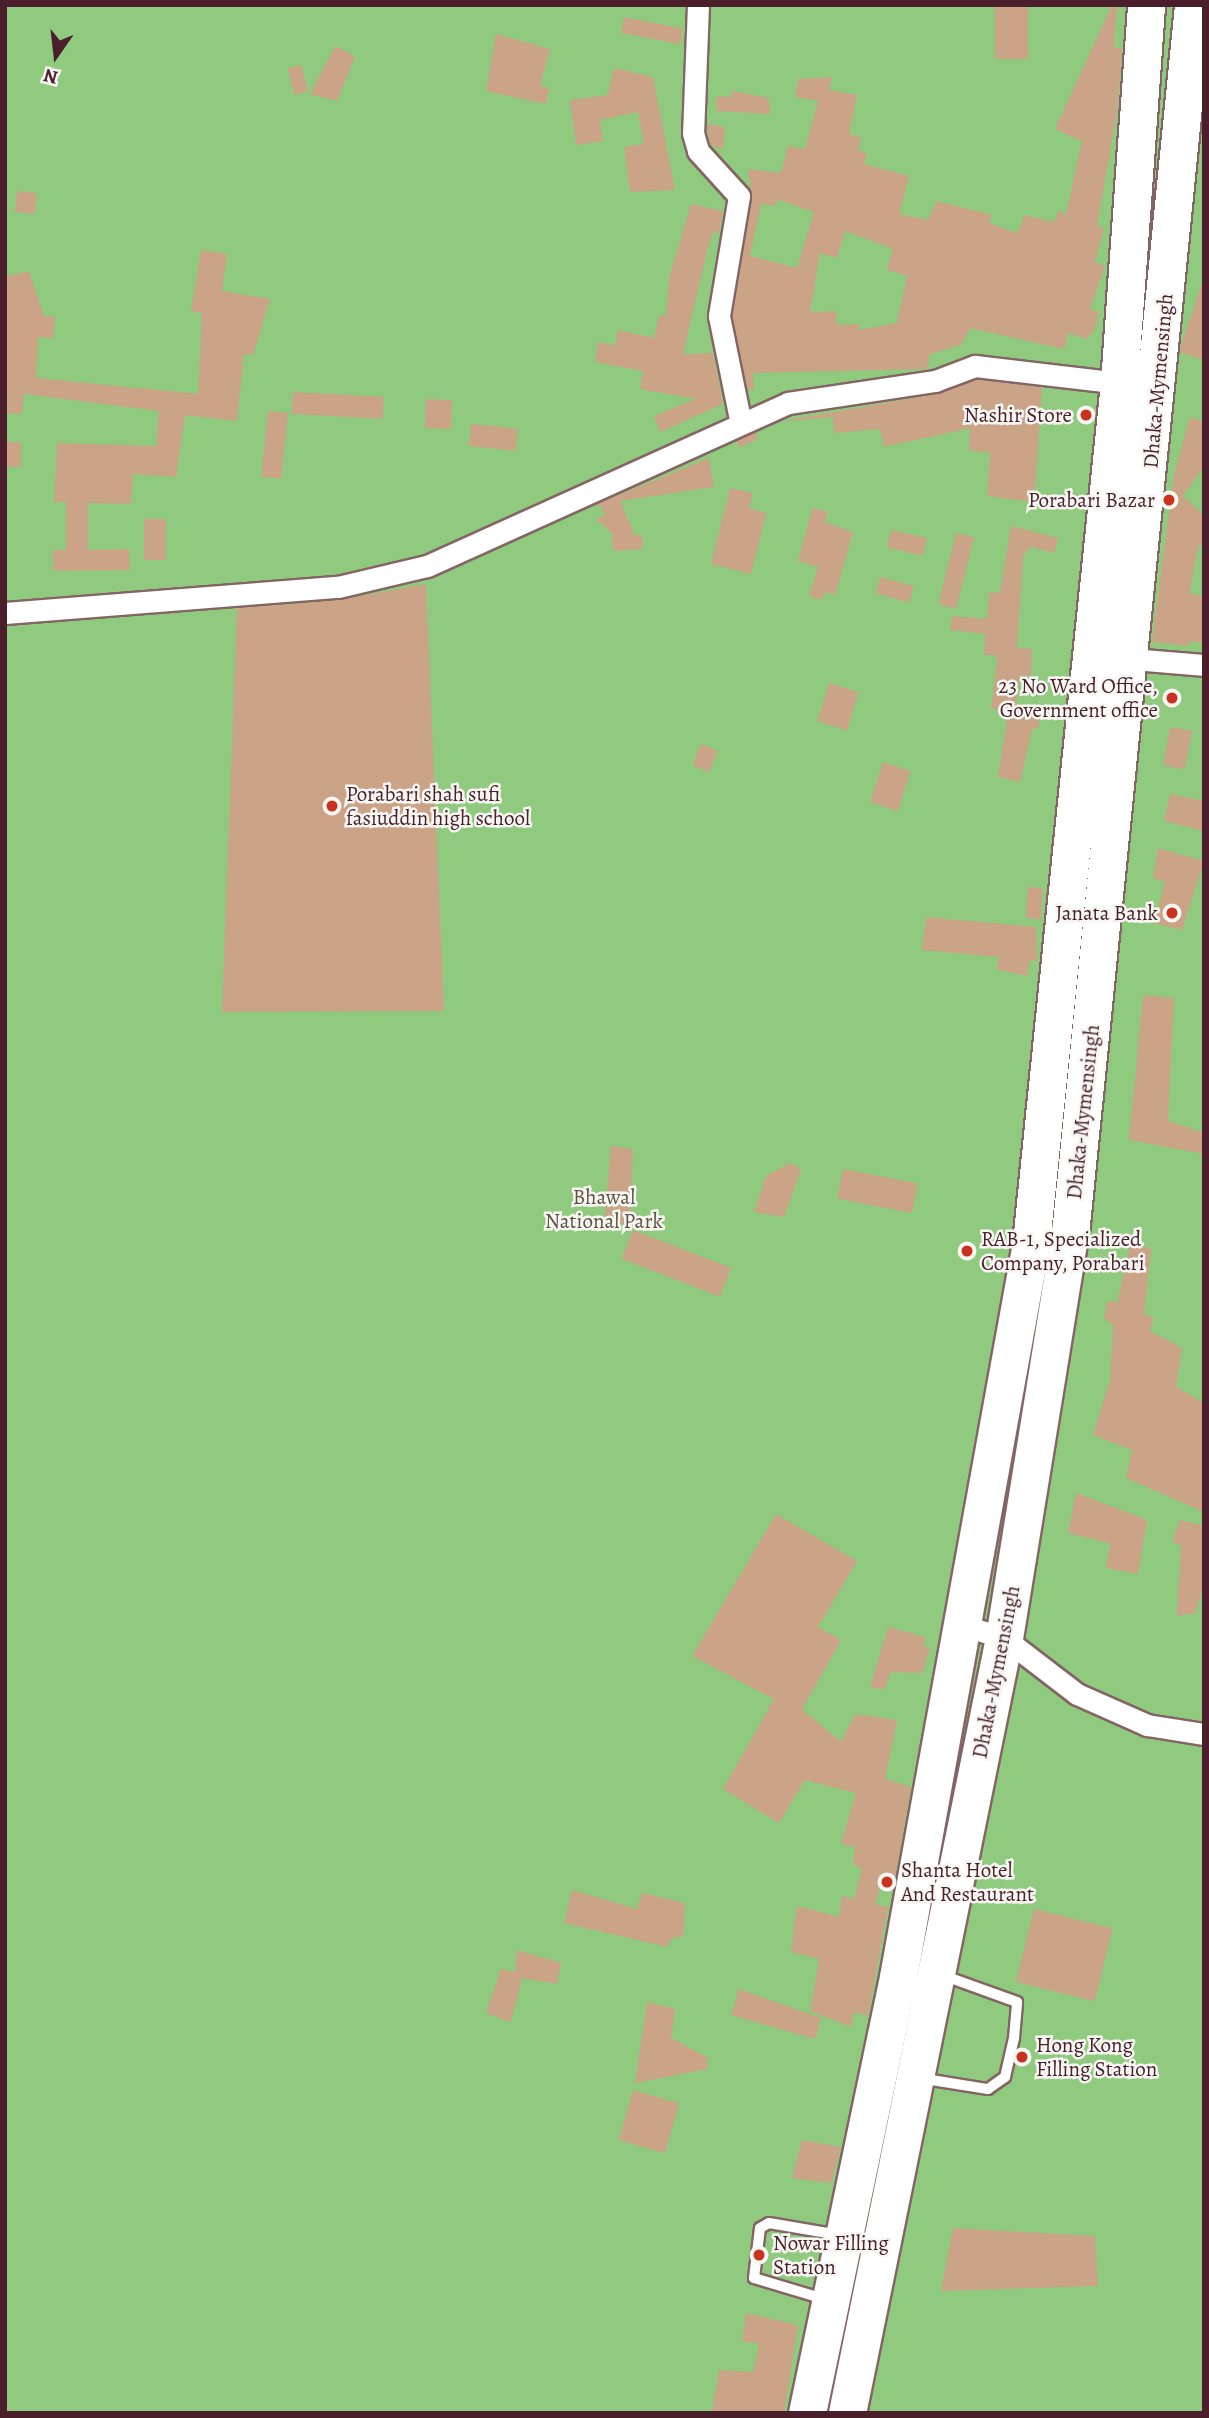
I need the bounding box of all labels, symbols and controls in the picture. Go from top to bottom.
north arrow [21,21,91,91]
text: N [41,62,61,91]
street label: Dhaka-Mymensingh [1138,292,1178,470]
place label: Nashir Store [964,402,1072,428]
marker: Nashir Store [1078,407,1094,423]
place label: Porabari Bazar [1028,487,1155,513]
marker: Porabari Bazar [1161,492,1177,508]
place label: 23 No Ward Office, Government office [998,673,1158,723]
marker: 23 No Ward Office, Government office [1164,690,1180,706]
place label: Porabari shah sufi fasiuddin high school [346,781,530,831]
marker: Porabari shah sufi fasiuddin high school [324,798,340,814]
place label: Janata Bank [1056,900,1158,926]
marker: Janata Bank [1164,905,1180,921]
street label: Dhaka-Mymensingh [1061,1023,1105,1201]
park label: Bhawal National Park [545,1184,663,1234]
place label: RAB-1, Specialized Company, Porabari [981,1226,1145,1276]
marker: RAB-1, Specialized Company, Porabari [959,1243,975,1259]
street label: Dhaka-Mymensingh [967,1583,1025,1761]
place label: Shanta Hotel And Restaurant [901,1857,1034,1907]
marker: Shanta Hotel And Restaurant [879,1874,895,1890]
place label: Hong Kong Filling Station [1036,2032,1157,2082]
marker: Hong Kong Filling Station [1014,2049,1030,2065]
place label: Nowar Filling Station [773,2230,889,2280]
marker: Nowar Filling Station [751,2247,767,2263]

